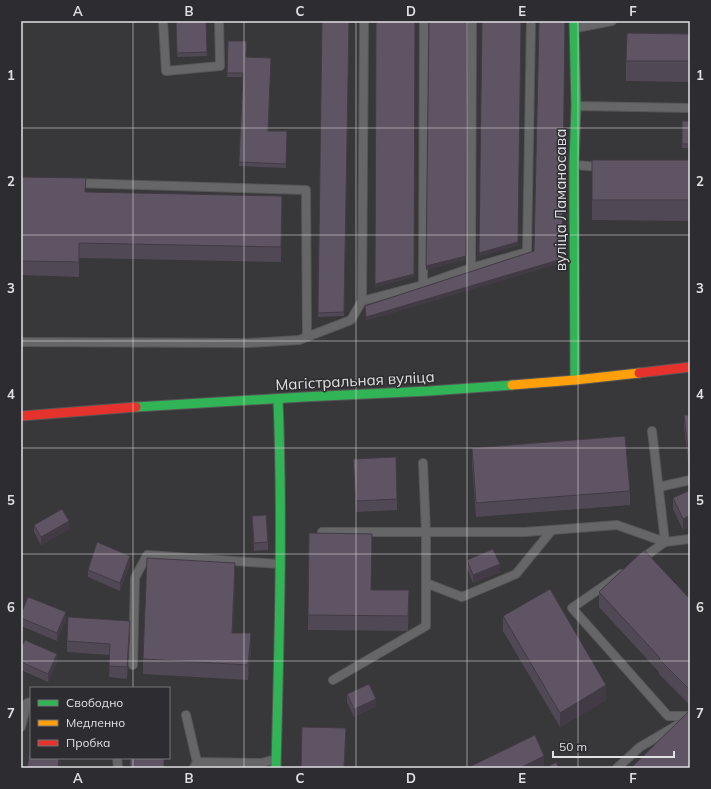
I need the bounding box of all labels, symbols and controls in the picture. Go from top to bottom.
text: A [73,3,83,19]
text: B [185,3,194,19]
text: C [296,3,305,19]
text: D [406,3,416,19]
text: E [518,3,526,19]
text: F [629,3,637,19]
text: 1 [7,67,15,83]
text: 1 [696,67,704,83]
street label: вуліца Ламаносава [551,129,570,271]
text: 2 [7,173,15,189]
text: 2 [696,173,704,189]
text: 3 [7,280,15,296]
text: 3 [696,280,704,296]
street label: Магістральная вуліца [275,367,435,394]
text: 4 [7,386,15,402]
text: 4 [696,386,704,402]
text: 5 [7,492,15,508]
text: 5 [696,492,704,508]
text: 6 [7,599,15,615]
text: 6 [696,599,704,615]
legend [30,687,170,759]
text: Свободно [66,695,123,710]
text: 7 [7,705,15,721]
text: 7 [696,705,704,721]
text: Медленно [66,715,125,730]
scale bar [553,733,674,759]
text: Пробка [66,735,110,750]
text: 50 m [559,739,587,754]
text: A [73,770,83,786]
text: B [185,770,194,786]
text: C [296,770,305,786]
text: D [406,770,416,786]
text: E [518,770,526,786]
text: F [629,770,637,786]

